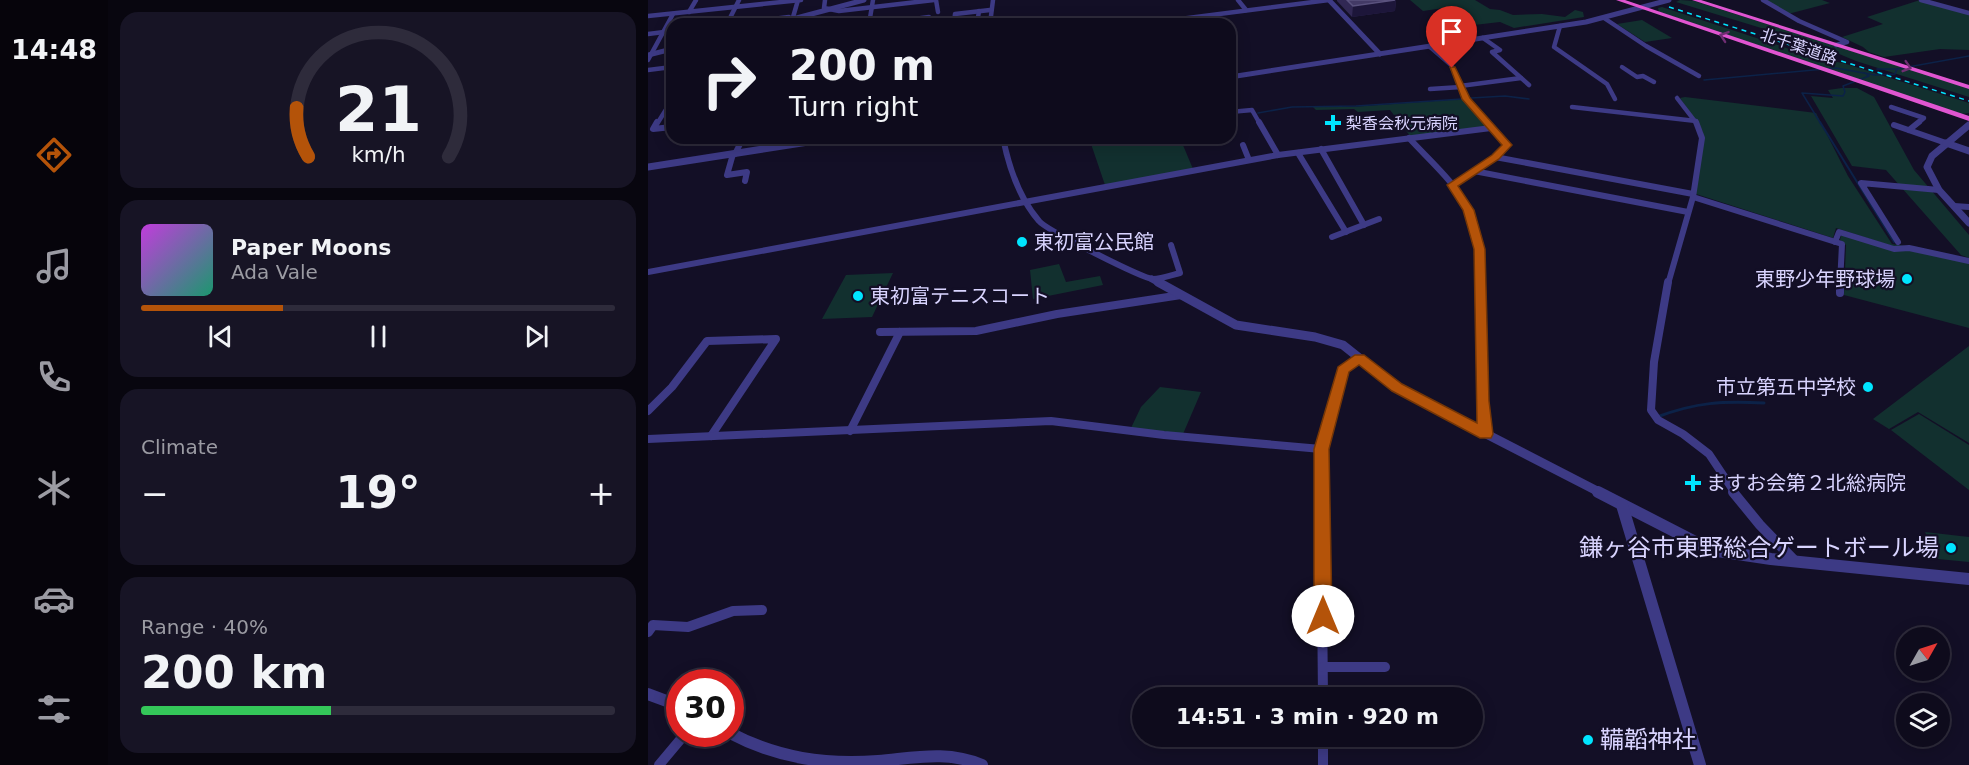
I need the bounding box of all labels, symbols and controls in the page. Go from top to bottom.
pin [1426,6,1477,68]
icon: arrive [1435,15,1468,48]
street label: 北千葉道路 [1758,24,1840,68]
one-way arrow [1719,31,1730,44]
text: 14:48 [11,34,97,65]
text: 200 m [789,41,935,90]
icon: right [690,42,768,120]
one-way arrow [1901,60,1912,73]
text: 21 [335,73,421,146]
text: Turn right [789,91,918,122]
marker: 梨香会秋元病院 [1324,114,1342,132]
place label: 梨香会秋元病院 [1346,114,1458,133]
icon: directions [33,134,75,176]
text: km/h [351,143,405,168]
place label: 東初富公民館 [1034,230,1154,254]
text: Paper Moons [231,235,391,260]
marker: 東初富公民館 [1015,235,1029,249]
icon: music [33,245,75,287]
text: Ada Vale [231,260,318,284]
place label: 東野少年野球場 [1755,267,1895,291]
marker: 東野少年野球場 [1900,272,1914,286]
place label: 東初富テニスコート [870,284,1050,308]
marker: 東初富テニスコート [851,289,865,303]
icon: previous [204,320,237,353]
icon: pause [362,320,395,353]
icon: next [520,320,553,353]
icon: phone [33,356,75,398]
place label: 市立第五中学校 [1716,375,1856,399]
marker: 市立第五中学校 [1861,380,1875,394]
text: Climate [141,435,218,459]
text: 19° [335,466,421,519]
icon: climate [33,467,75,509]
place label: ますお会第２北総病院 [1706,471,1906,495]
text: − [141,474,169,513]
text: + [587,474,615,513]
marker: ますお会第２北総病院 [1684,474,1702,492]
place label: 鎌ヶ谷市東野総合ゲートボール場 [1579,534,1939,562]
marker: 鎌ヶ谷市東野総合ゲートボール場 [1944,541,1958,555]
icon: car [33,578,75,620]
position arrow [1291,584,1355,648]
text: Range · 40% [141,615,268,639]
north arrow [1896,627,1950,681]
map controls [1896,627,1950,747]
text: 200 km [141,646,327,699]
speed limit sign: 30 [666,669,744,747]
icon: filters [33,688,75,730]
button: layers [1896,693,1950,747]
text: 14:51 · 3 min · 920 m [1176,704,1439,729]
place label: 鞴韜神社 [1600,726,1696,754]
marker: 鞴韜神社 [1581,733,1595,747]

